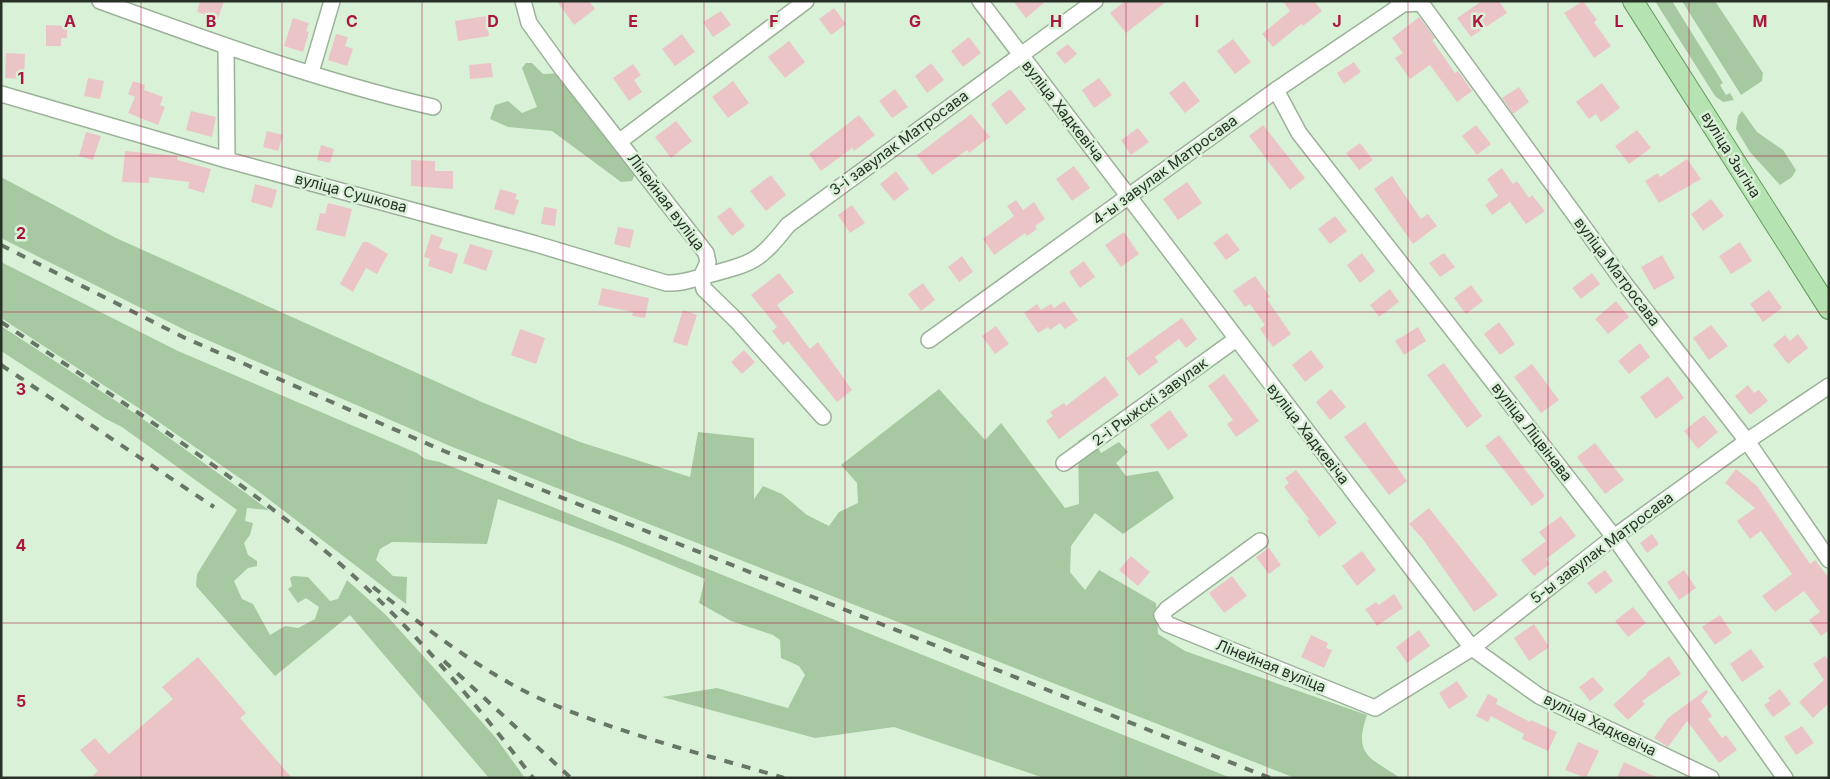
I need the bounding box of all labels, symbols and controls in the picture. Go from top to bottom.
text: A [64,11,76,31]
text: B [206,11,216,31]
text: C [346,11,358,31]
text: D [487,11,499,31]
text: E [628,11,638,31]
text: F [769,11,779,31]
text: G [909,11,921,31]
text: H [1050,11,1062,31]
text: I [1195,11,1199,31]
text: J [1332,11,1342,31]
text: K [1472,11,1484,31]
text: L [1614,11,1624,31]
text: M [1753,11,1767,31]
street label: вуліца Хадкевіча [1018,56,1109,165]
text: 1 [18,68,24,88]
street label: 3-і завулак Матросава [826,86,972,199]
street label: вуліца Зыгіна [1697,108,1765,201]
street label: 4-ы завулак Матросава [1088,111,1241,229]
street label: Лінейная вуліца [624,149,709,254]
street label: вуліца Сушкова [293,168,409,217]
street label: вуліца Матросава [1570,213,1665,330]
text: 2 [16,223,26,243]
street label: 2-і Рыжскі завулак [1088,353,1211,450]
street label: вуліца Ліцвінава [1488,378,1577,485]
text: 3 [16,379,26,399]
street label: вуліца Хадкевіча [1263,379,1354,488]
street label: 5-ы завулак Матросава [1526,488,1677,608]
text: 4 [16,535,27,555]
street label: Лінейная вуліца [1213,635,1329,696]
street label: вуліца Хадкевіча [1541,689,1660,760]
text: 5 [16,691,26,711]

